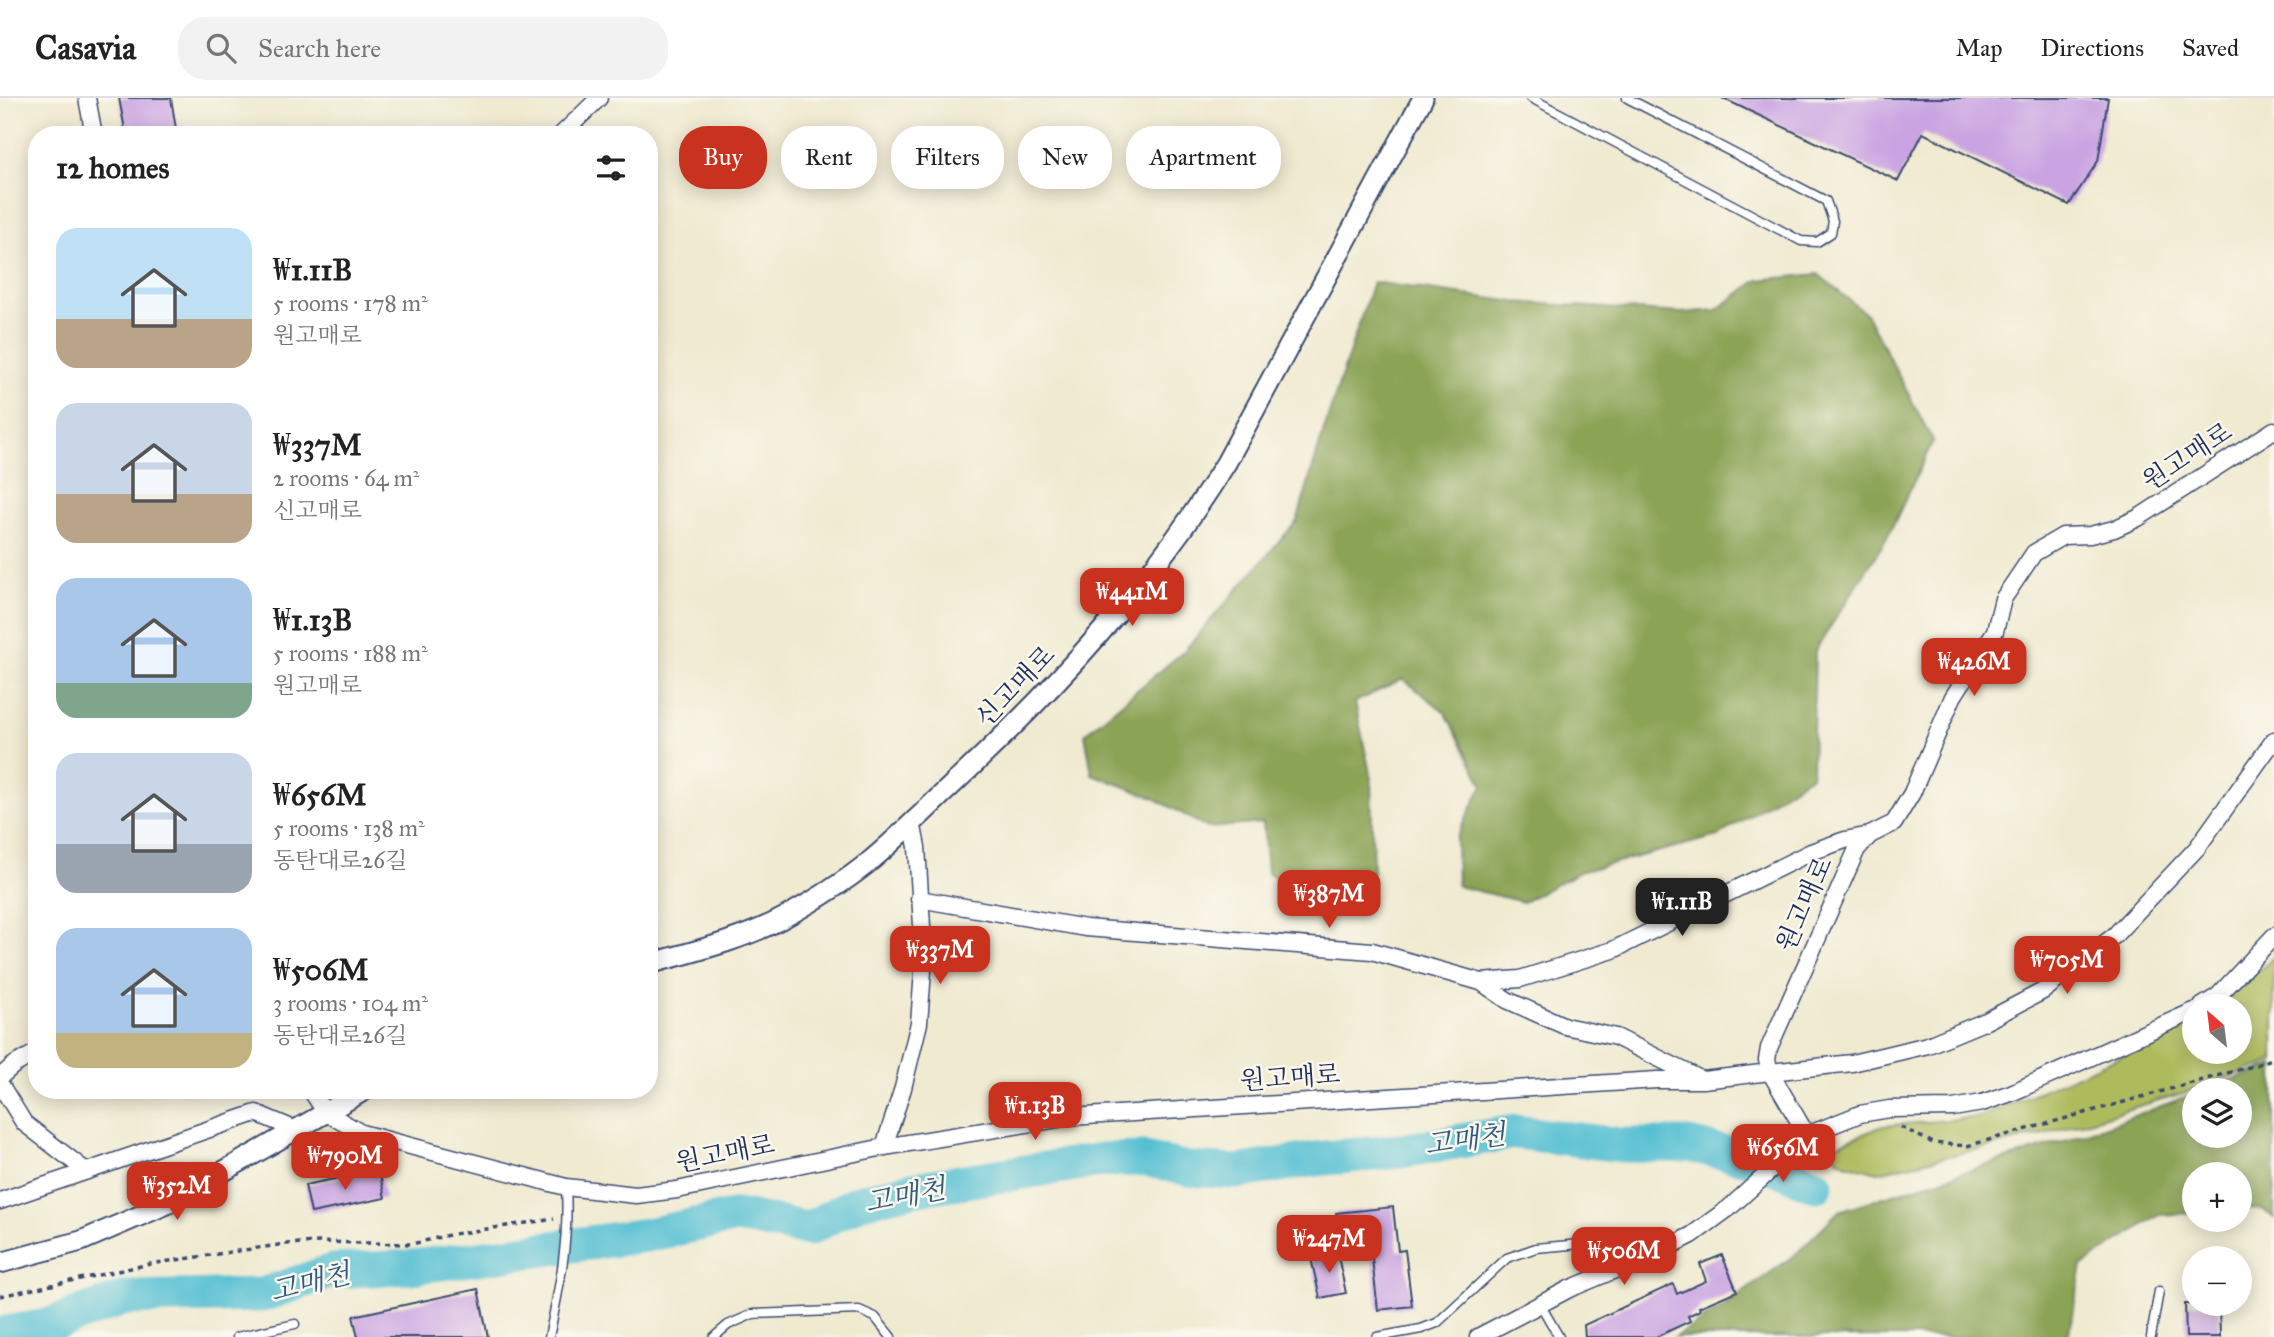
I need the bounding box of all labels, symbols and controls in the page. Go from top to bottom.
search box [178,17,668,80]
text: Casavia [35,28,136,68]
icon: search [202,29,240,67]
text: Search here [258,32,381,64]
text: Map [1956,33,2003,63]
text: Directions [2041,33,2144,63]
text: Saved [2182,33,2239,63]
chip: Buy [679,126,767,189]
chip: Rent [781,126,877,189]
chip: Filters [891,126,1004,189]
chip: New [1018,126,1112,189]
chip: Apartment [1126,126,1281,189]
icon: filters [592,149,630,187]
text: 12 homes [56,150,169,186]
text: ₩1.11B [273,252,352,288]
icon: home [112,256,196,340]
text: 5 rooms · 178 m² [273,289,428,317]
text: 원고매로 [273,321,362,349]
street label: 원고매로 [2136,415,2238,497]
text: ₩337M [273,427,362,463]
icon: home [112,431,196,515]
text: 2 rooms · 64 m² [273,464,419,492]
text: 신고매로 [273,496,362,524]
pin: ₩441M [1083,568,1181,628]
text: ₩441M [1096,577,1168,605]
text: ₩1.13B [273,602,352,638]
icon: home [112,606,196,690]
pin: ₩426M [1925,638,2023,698]
text: 5 rooms · 188 m² [273,639,428,667]
street label: 신고매로 [969,639,1061,733]
text: ₩426M [1937,647,2011,675]
text: 원고매로 [273,671,362,699]
text: ₩656M [273,777,366,813]
icon: home [112,781,196,865]
text: 5 rooms · 138 m² [273,814,425,842]
text: 동탄대로26길 [273,846,407,874]
street label: 원고매로 [1769,852,1839,956]
pin: ₩387M [1280,870,1378,930]
pin: ₩1.11B [1625,878,1739,938]
text: ₩387M [1294,879,1364,907]
text: ₩1.11B [1652,887,1712,915]
pin: ₩337M [891,926,989,986]
text: ₩337M [906,935,974,963]
pin: ₩705M [2018,936,2116,996]
text: ₩705M [2030,945,2104,973]
text: ₩506M [273,952,368,988]
icon: home [112,956,196,1040]
text: 3 rooms · 104 m² [273,989,428,1017]
north arrow [2182,994,2252,1064]
map controls [2182,994,2252,1316]
text: 동탄대로26길 [273,1021,407,1049]
street label: 원고매로 [1239,1058,1341,1096]
button: layers [2182,1078,2252,1148]
pin: ₩1.13B [978,1082,1092,1142]
text: ₩1.13B [1005,1091,1065,1119]
water label: 고매천 [1422,1116,1510,1162]
pin: ₩656M [1734,1124,1832,1184]
street label: 원고매로 [673,1128,777,1178]
pin: ₩790M [296,1132,394,1192]
text: ₩656M [1747,1133,1819,1161]
text: ₩790M [307,1141,383,1169]
pin: ₩352M [128,1162,226,1222]
button: + [2182,1162,2252,1232]
water label: 고매천 [862,1170,950,1220]
text: ₩352M [143,1171,211,1199]
pin: ₩247M [1280,1216,1378,1275]
text: ₩247M [1293,1224,1365,1252]
pin: ₩506M [1575,1228,1673,1287]
text: ₩506M [1587,1236,1661,1264]
button: − [2182,1246,2252,1316]
water label: 고매천 [267,1255,356,1309]

